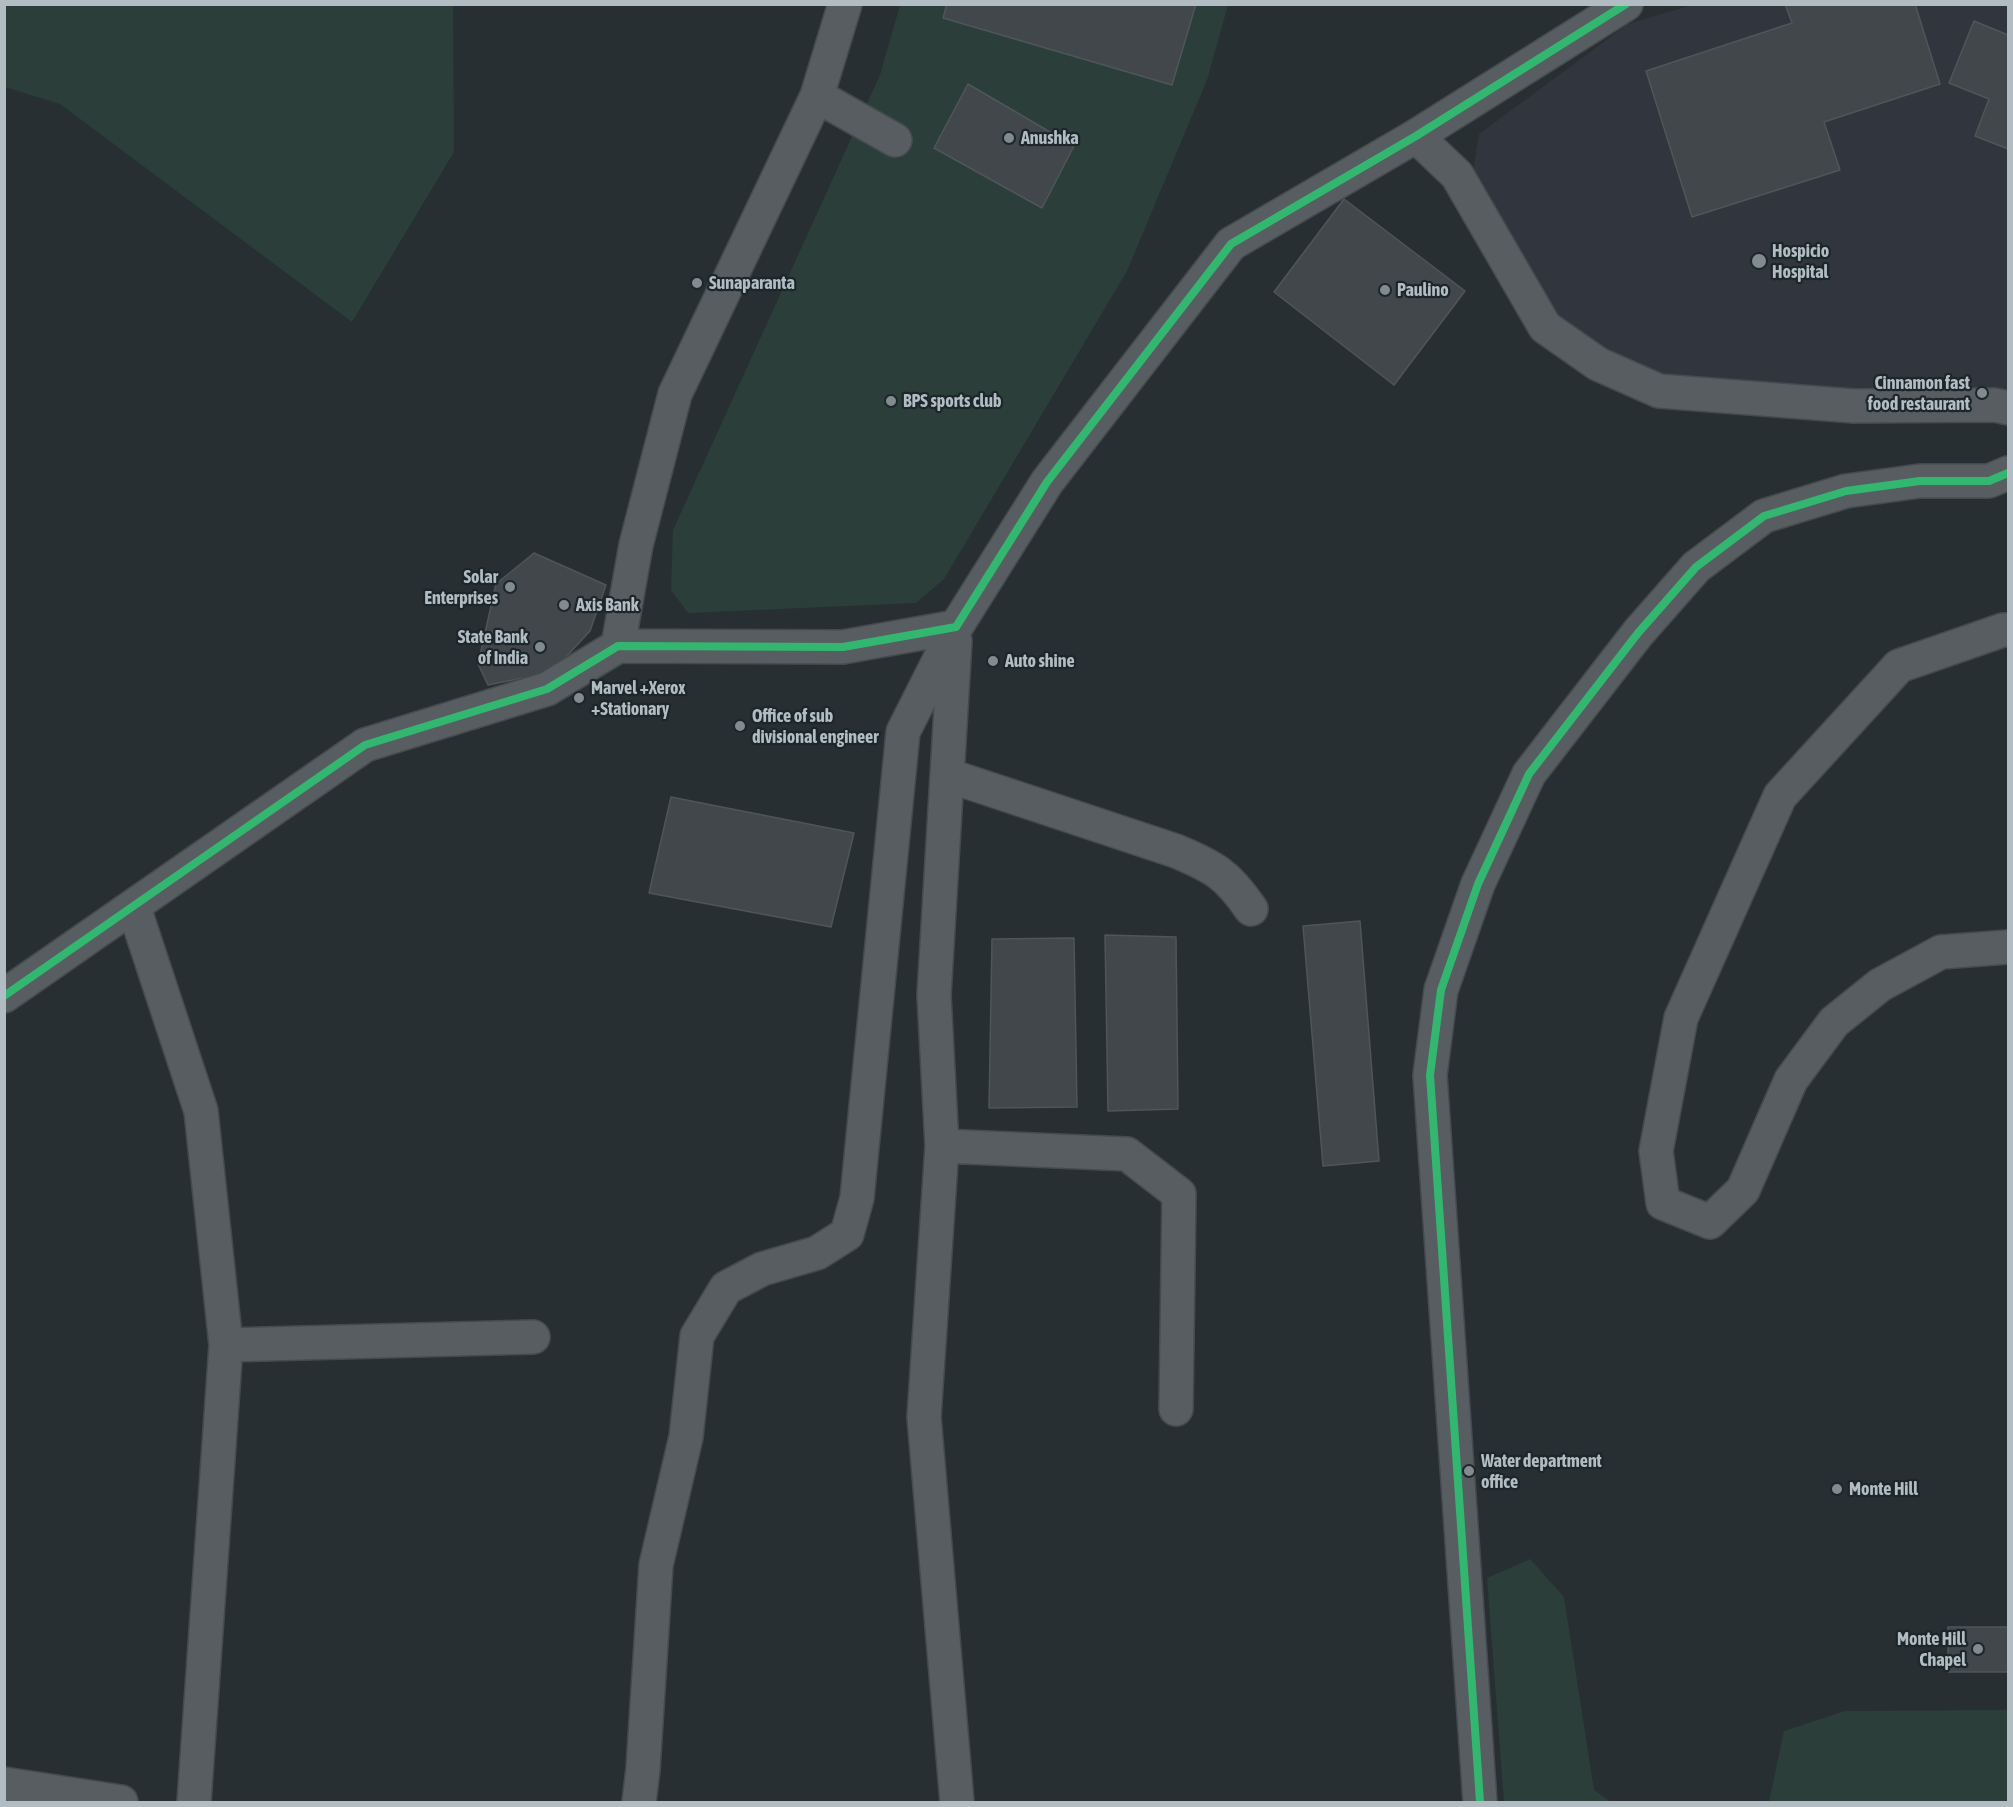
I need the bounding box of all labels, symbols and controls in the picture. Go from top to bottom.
place label: Anushka [1021,127,1079,149]
marker: Anushka [1002,131,1016,145]
place label: Hospicio Hospital [1772,240,1829,282]
marker: Hospicio Hospital [1750,252,1768,270]
place label: Sunaparanta [709,272,795,294]
marker: Sunaparanta [690,276,704,290]
place label: Paulino [1397,279,1449,301]
marker: Paulino [1378,283,1392,297]
place label: Cinnamon fast food restaurant [1868,372,1970,415]
marker: Cinnamon fast food restaurant [1975,386,1989,400]
place label: BPS sports club [903,390,1002,412]
marker: BPS sports club [884,394,898,408]
place label: Solar Enterprises [424,566,498,608]
marker: Solar Enterprises [503,580,517,594]
place label: Axis Bank [576,594,639,616]
marker: Axis Bank [557,598,571,612]
place label: State Bank of India [458,626,528,668]
marker: State Bank of India [533,640,547,654]
place label: Auto shine [1005,650,1075,672]
marker: Auto shine [986,654,1000,668]
place label: Marvel +Xerox +Stationary [591,677,686,720]
marker: Marvel +Xerox +Stationary [572,691,586,705]
place label: Office of sub divisional engineer [752,705,879,748]
marker: Office of sub divisional engineer [733,719,747,733]
place label: Water department office [1481,1450,1602,1492]
marker: Water department office [1462,1464,1476,1478]
place label: Monte Hill [1849,1478,1918,1500]
marker: Monte Hill [1830,1482,1844,1496]
place label: Monte Hill Chapel [1897,1628,1966,1670]
marker: Monte Hill Chapel [1971,1642,1985,1656]

